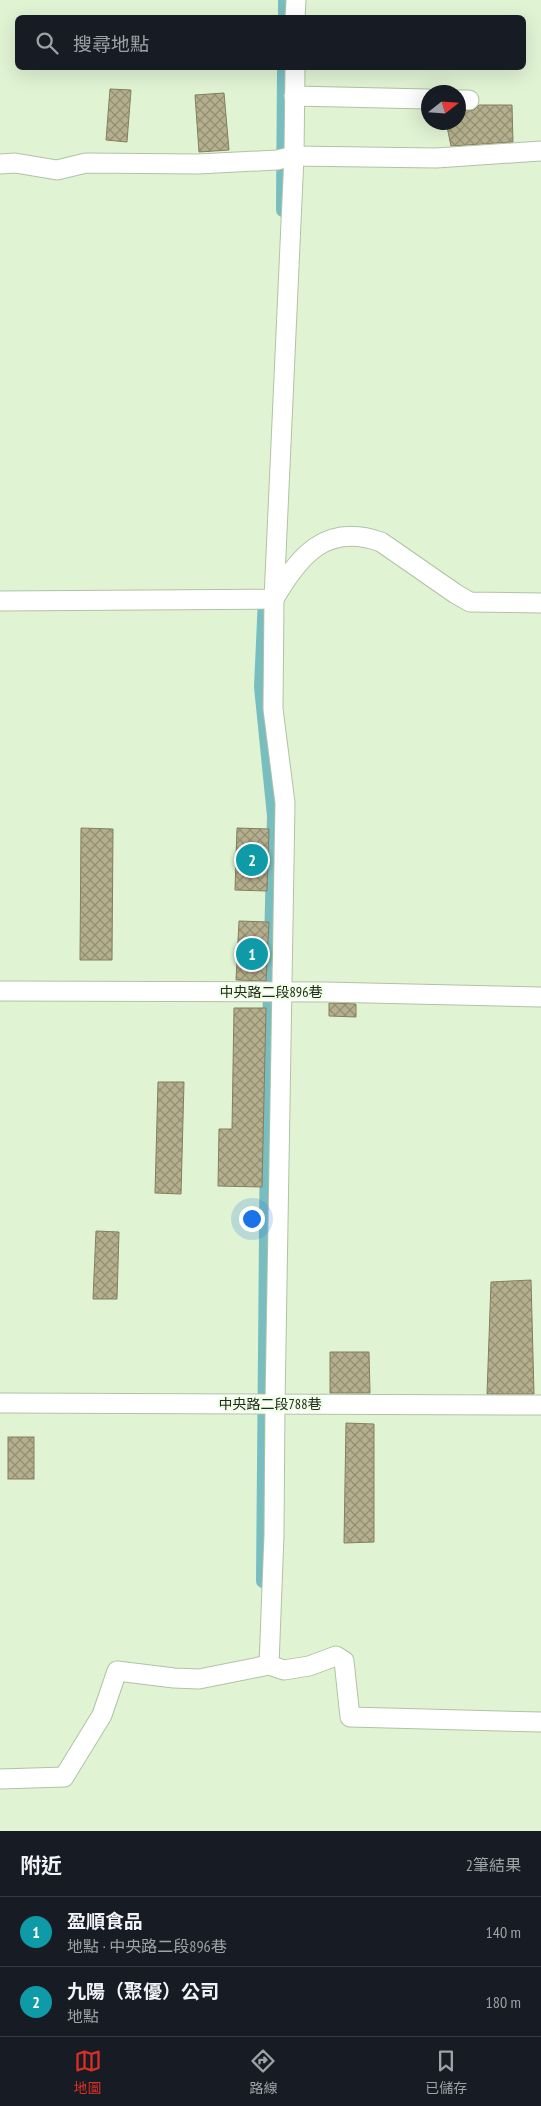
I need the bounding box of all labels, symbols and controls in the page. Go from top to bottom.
search box [15,15,526,70]
icon: search [33,29,61,57]
text: 搜尋地點 [73,32,149,56]
north arrow [421,85,466,130]
pin: 2 [236,841,268,879]
pin: 1 [236,935,268,973]
street label: 中央路二段896巷 [220,983,322,1001]
your location [239,1206,265,1232]
street label: 中央路二段788巷 [219,1395,321,1413]
text: 附近 [20,1852,62,1879]
text: 2筆結果 [466,1855,521,1875]
text: 盈順食品 [67,1909,143,1933]
text: 1 [32,1922,40,1942]
text: 140 m [486,1922,521,1942]
text: 地點 · 中央路二段896巷 [67,1936,227,1956]
text: 九陽（聚優）公司 [67,1979,219,2003]
text: 2 [32,1992,40,2012]
text: 180 m [486,1992,521,2012]
text: 地點 [67,2006,99,2026]
tab: 地圖 [74,2047,102,2097]
tab: 路線 [249,2047,277,2097]
tab: 已儲存 [425,2047,467,2097]

